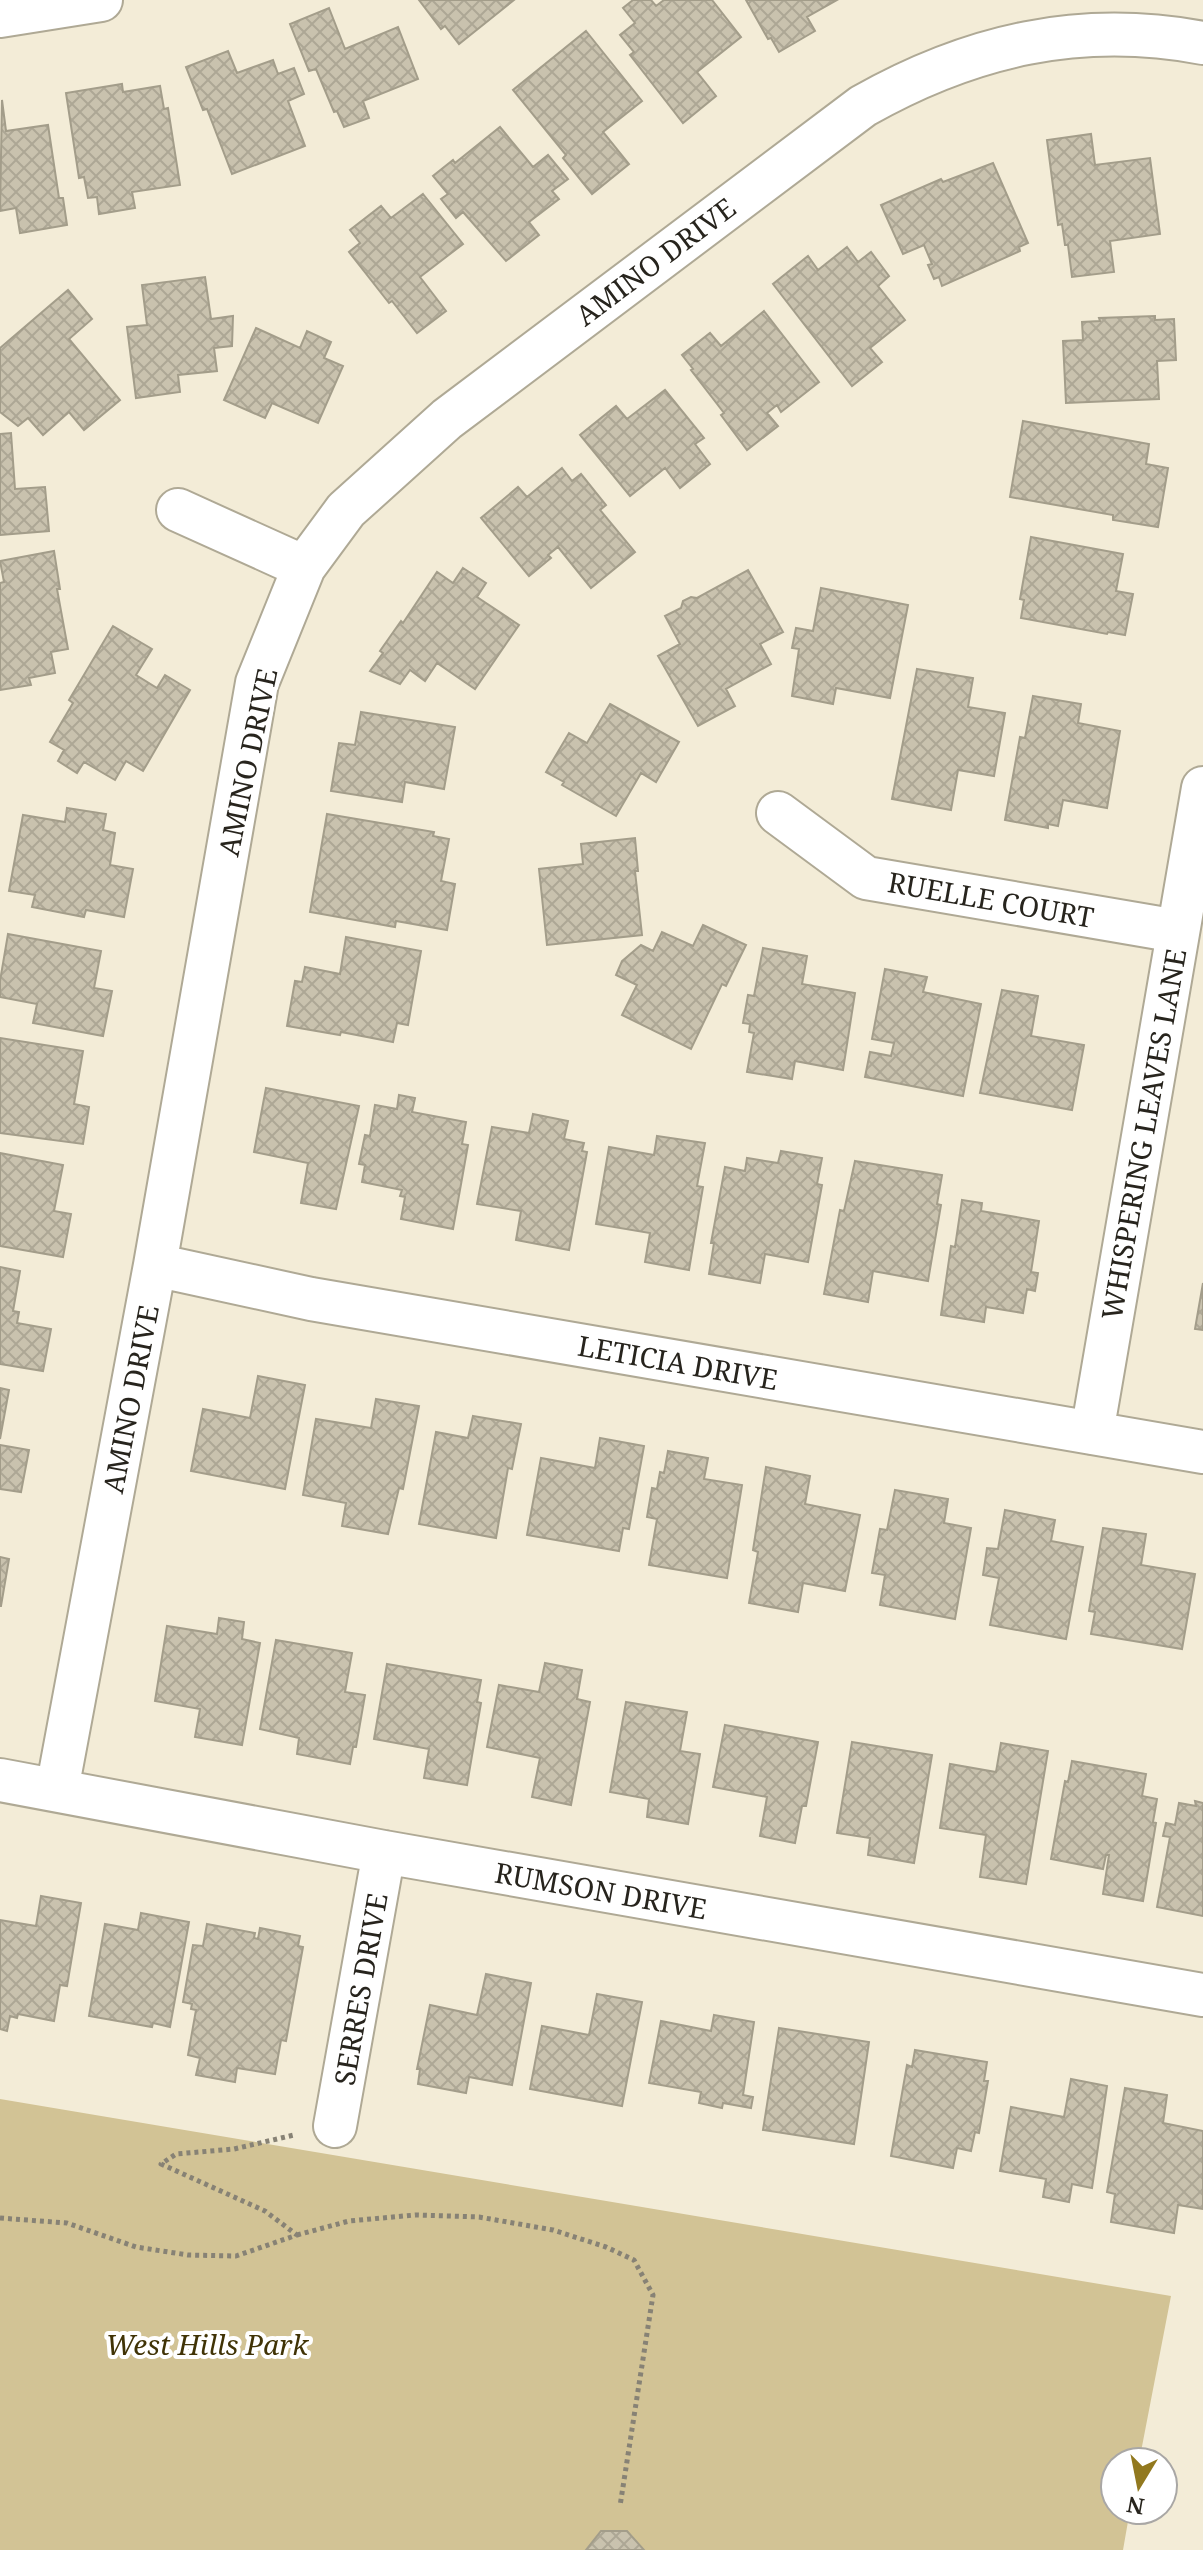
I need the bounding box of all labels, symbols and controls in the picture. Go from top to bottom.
street label: AMINO DRIVE [567,188,743,334]
street label: AMINO DRIVE [209,665,285,859]
street label: RUELLE COURT [885,862,1097,936]
street label: WHISPERING LEAVES LANE [1092,946,1194,1322]
street label: AMINO DRIVE [93,1302,167,1496]
street label: LETICIA DRIVE [575,1326,781,1398]
street label: RUMSON DRIVE [492,1853,710,1927]
street label: SERRES DRIVE [324,1890,396,2088]
park label: West Hills Park [106,2325,309,2363]
north arrow [1099,2446,1179,2526]
text: N [1124,2490,1146,2523]

